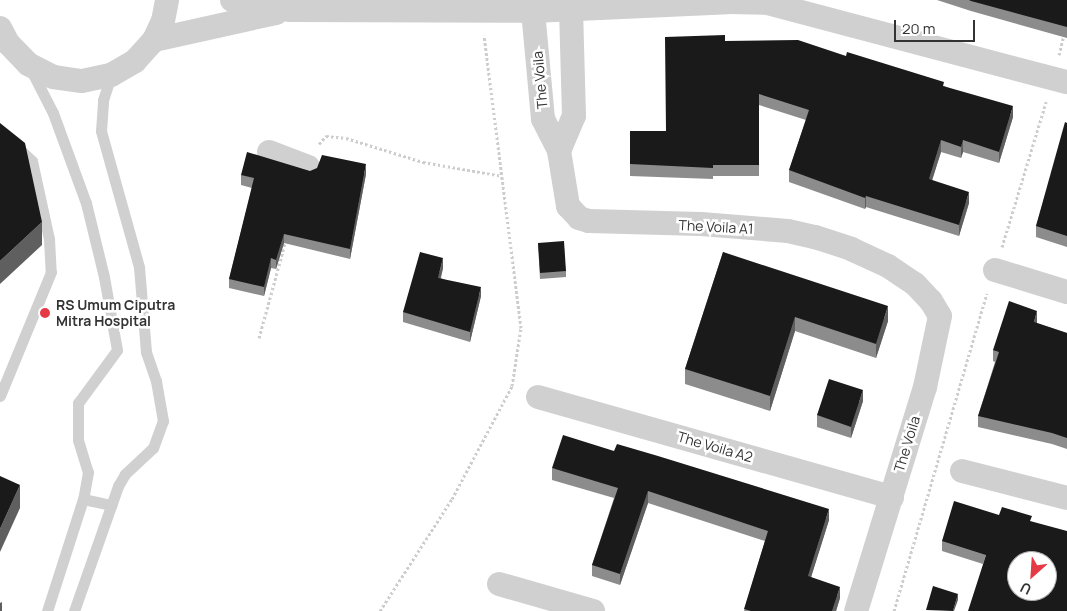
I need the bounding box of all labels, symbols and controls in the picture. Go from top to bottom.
scale bar [897,10,978,42]
text: 20 m [902,18,935,39]
street label: The Voila [529,50,551,110]
street label: The Voila A1 [678,217,754,237]
place label: RS Umum Ciputra Mitra Hospital [56,297,175,330]
marker: RS Umum Ciputra Mitra Hospital [38,306,52,320]
street label: The Voila [891,414,923,474]
street label: The Voila A2 [675,428,755,466]
north arrow [1007,551,1057,601]
text: U [1017,578,1034,600]

